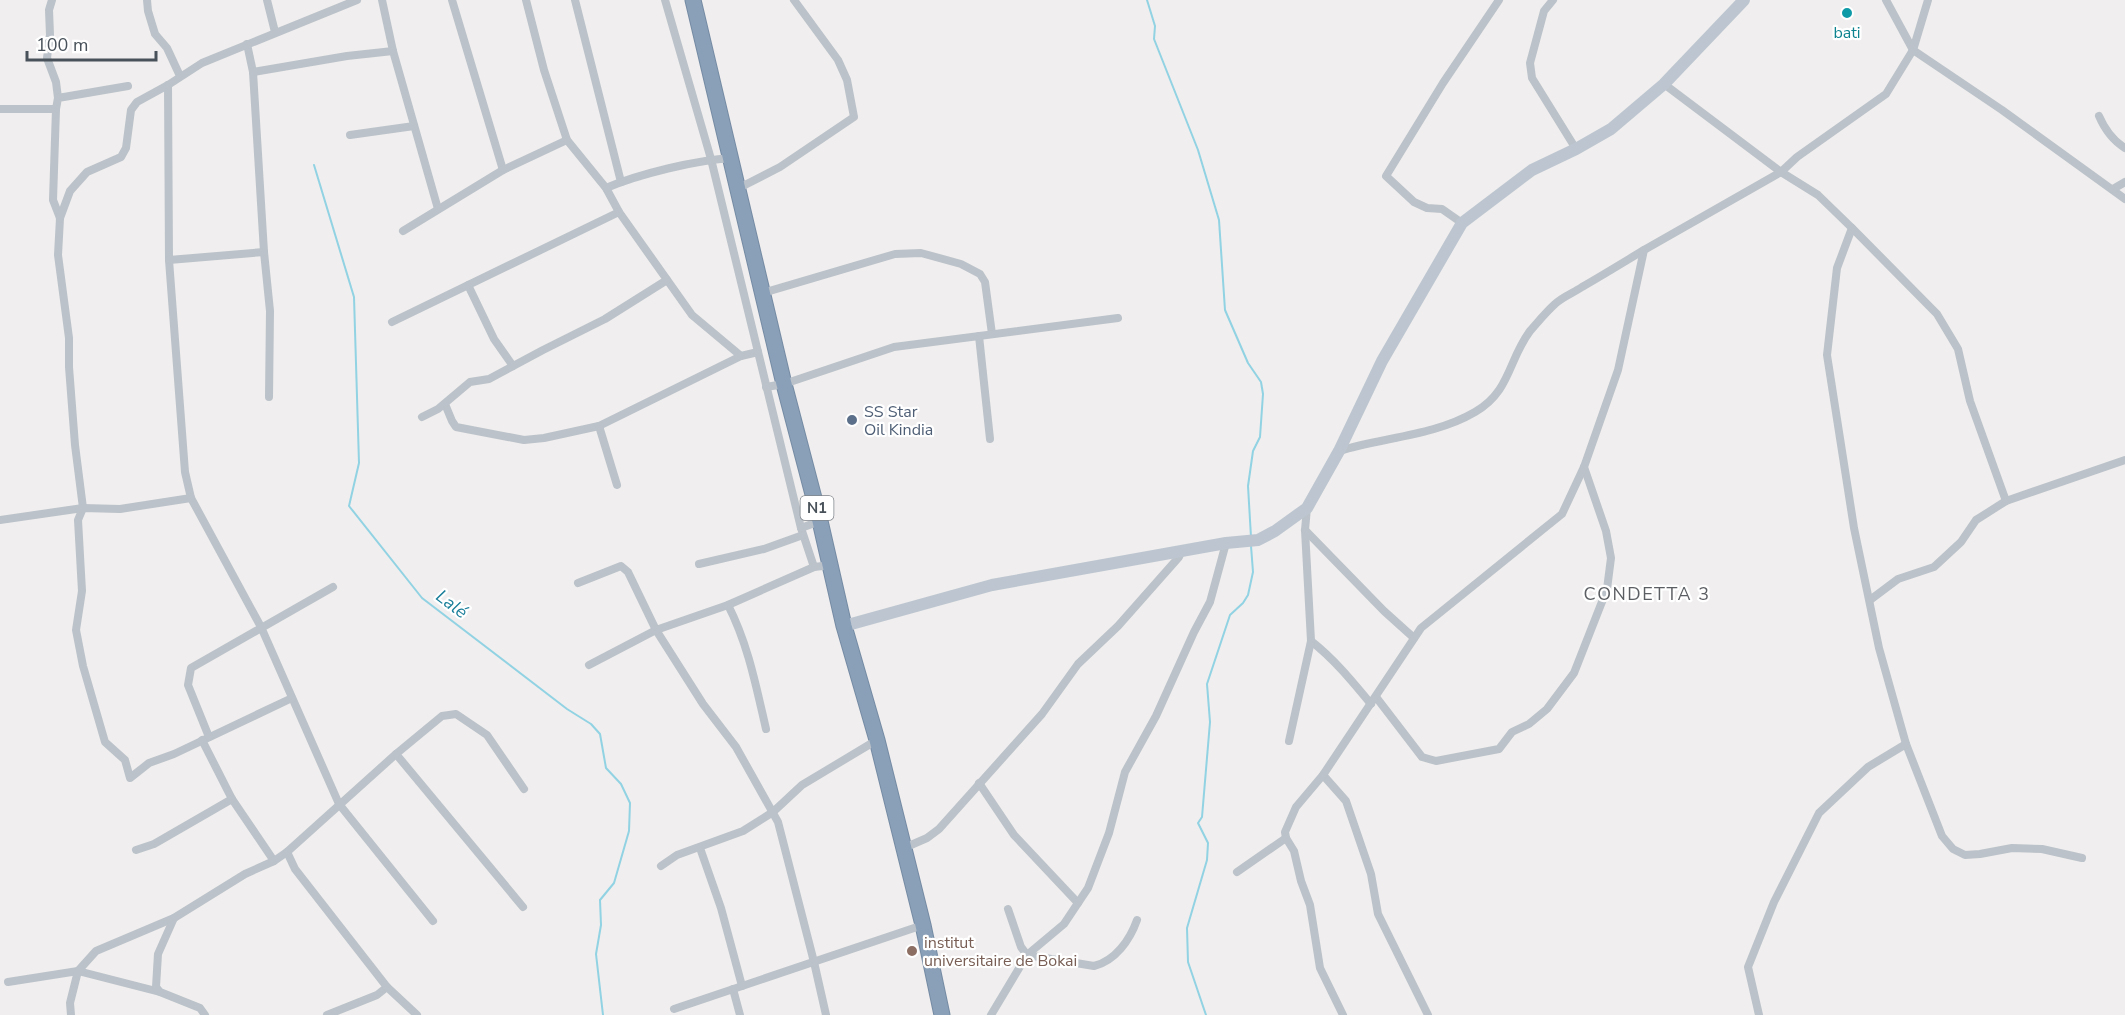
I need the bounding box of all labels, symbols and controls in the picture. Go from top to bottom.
marker: bati [1840,6,1854,20]
place label: bati [1833,22,1861,44]
scale bar [27,24,156,62]
text: 100 m [36,33,88,57]
place label: SS Star Oil Kindia [864,401,933,441]
marker: SS Star Oil Kindia [845,413,859,427]
road number: N1 [800,496,834,520]
district label: СONDETTA 3 [1584,582,1710,606]
water label: Lalé [431,584,473,624]
place label: institut universitaire de Bokai [924,932,1077,972]
marker: institut universitaire de Bokai [905,944,919,958]

